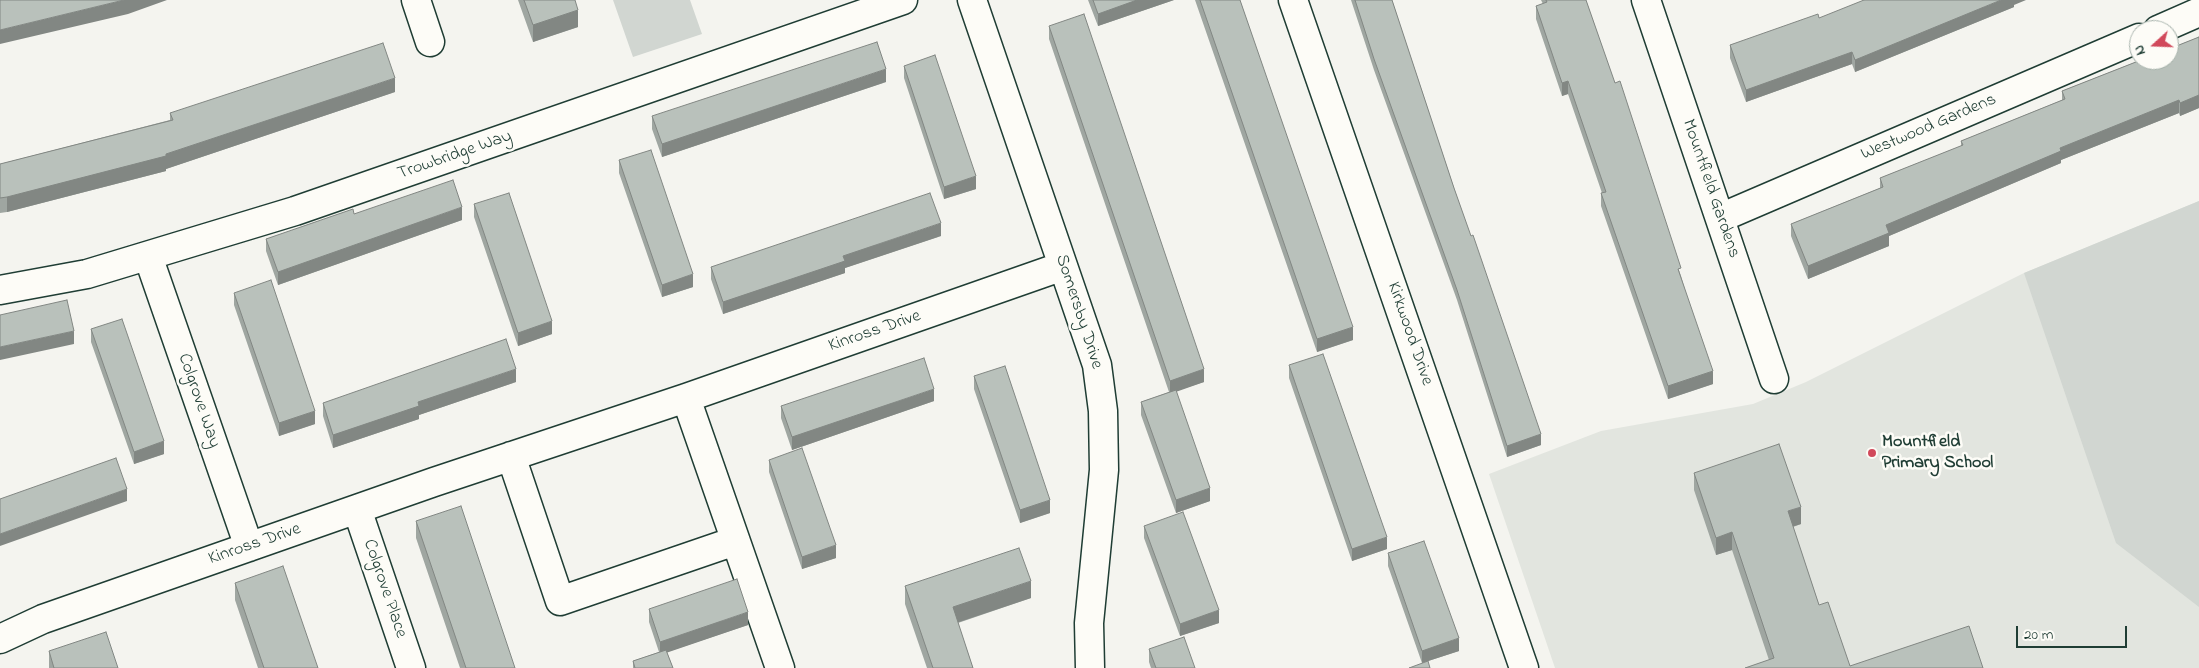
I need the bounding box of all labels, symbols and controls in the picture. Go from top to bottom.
north arrow [2129,20,2179,70]
text: N [2129,42,2152,58]
street label: Westwood Gardens [1858,90,2000,166]
street label: Mountfield Gardens [1676,117,1744,261]
street label: Trowbridge Way [395,126,515,186]
street label: Somersby Drive [1049,252,1107,372]
street label: Kirkwood Drive [1381,279,1437,389]
street label: Kinross Drive [826,306,924,358]
street label: Colgrove Way [172,351,224,451]
place label: Mountfield Primary School [1882,432,1993,474]
marker: Mountfield Primary School [1866,447,1878,459]
street label: Kinross Drive [206,519,304,571]
street label: Colgrove Place [357,537,411,641]
scale bar [2019,616,2130,648]
text: 20 m [2024,624,2053,646]

